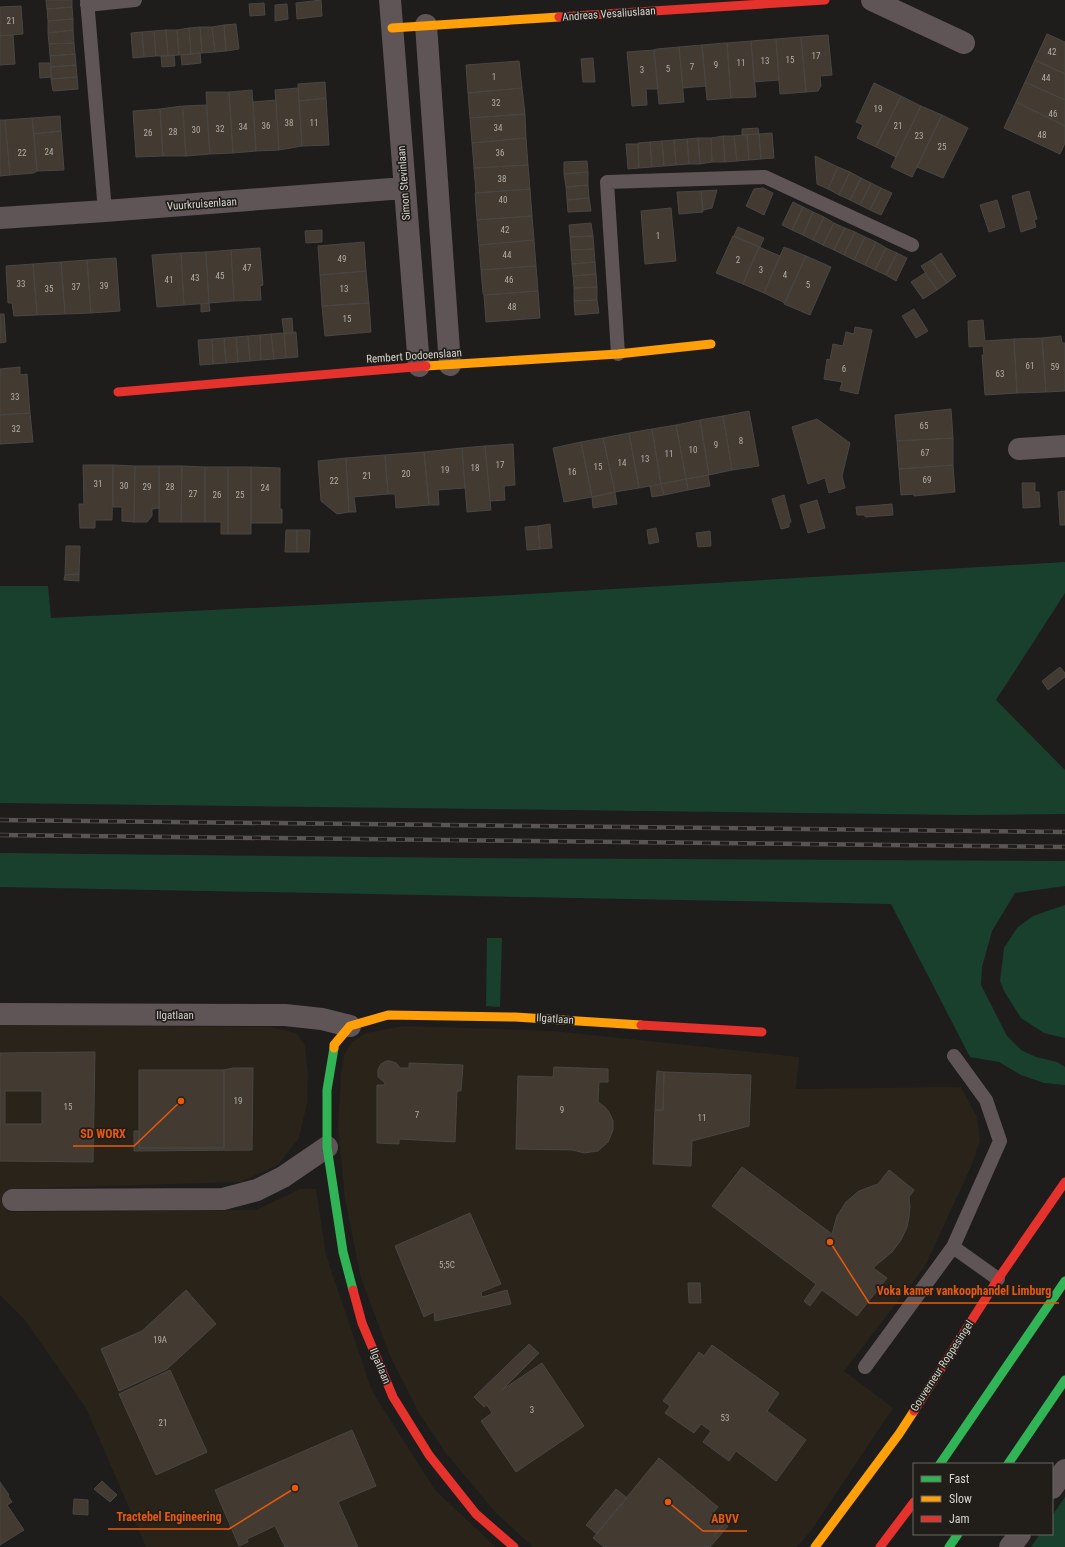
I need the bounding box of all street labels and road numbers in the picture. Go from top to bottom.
street label: Andreas Vesaliuslaan [562,4,656,24]
street label: Simon Stevinlaan [395,145,413,221]
street label: Vuurkruisenlaan [167,195,237,213]
street label: Rembert Dodoenslaan [366,346,462,366]
street label: Ilgatlaan [156,1009,194,1022]
street label: Ilgatlaan [536,1011,574,1027]
street label: Gouverneur Roppesingel [908,1318,976,1414]
street label: Ilgatlaan [367,1346,393,1386]

